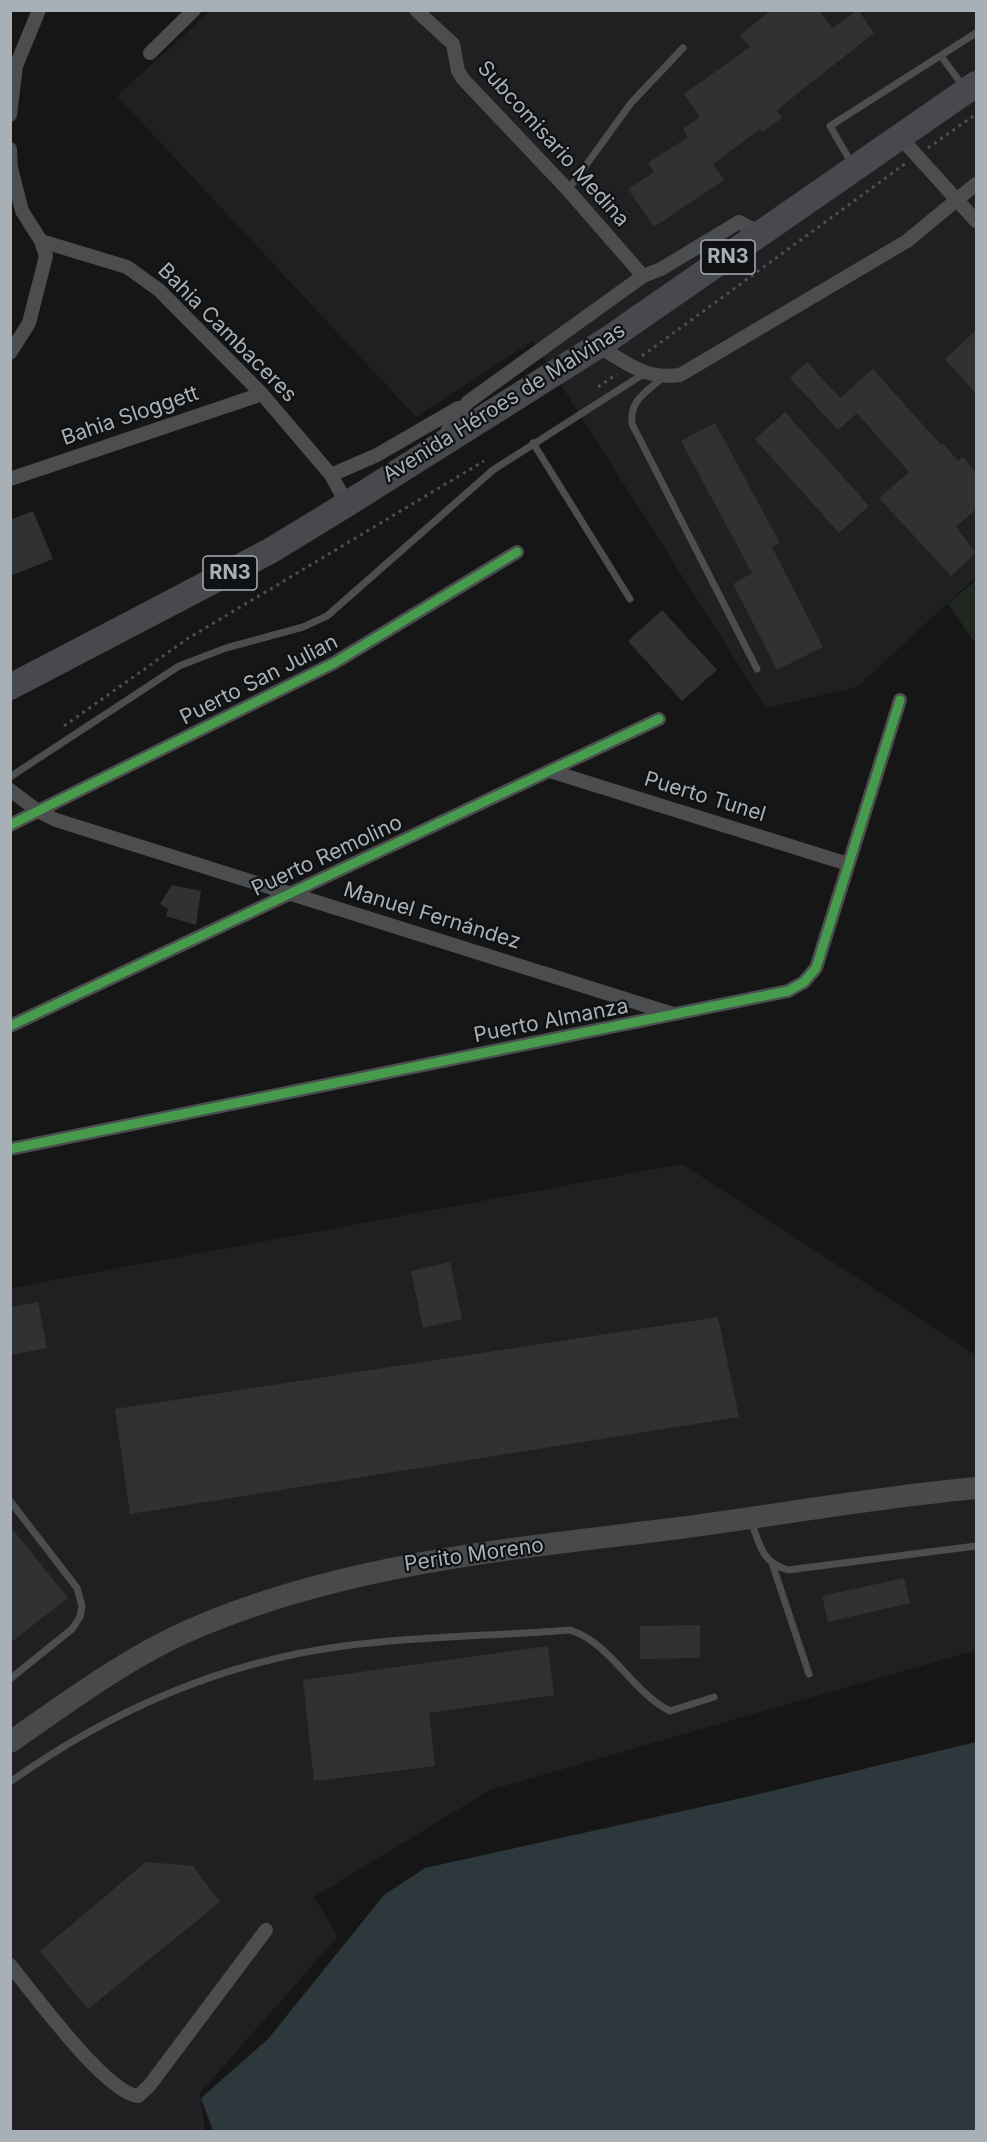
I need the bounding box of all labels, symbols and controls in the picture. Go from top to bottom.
street label: Subcomisario Medina [472,56,634,232]
road number: RN3 [701,240,755,274]
street label: Bahia Cambaceres [152,258,302,408]
street label: Avenida Héroes de Malvinas [378,318,630,488]
street label: Bahia Sloggett [58,381,202,451]
road number: RN3 [203,556,257,590]
street label: Puerto San Julian [176,629,342,731]
street label: Puerto Tunel [641,767,769,827]
street label: Puerto Remolino [248,810,406,902]
street label: Manuel Fernández [340,877,524,955]
street label: Puerto Almanza [472,994,630,1048]
street label: Perito Moreno [403,1533,545,1577]

